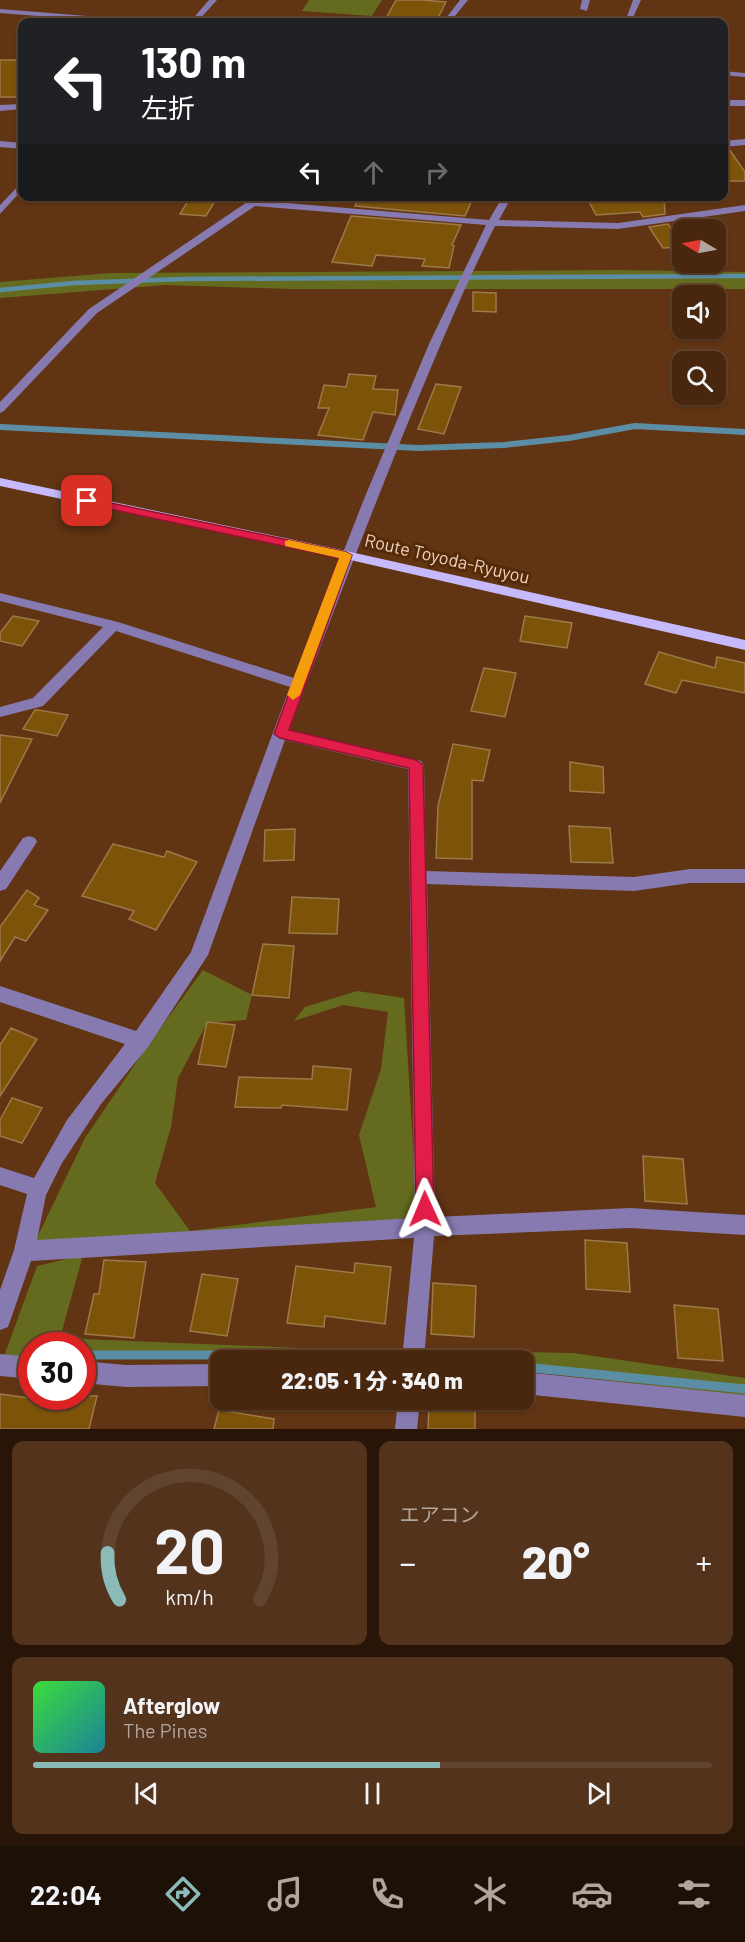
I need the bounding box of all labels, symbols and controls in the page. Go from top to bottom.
text: 130 m [141,36,246,86]
icon: left [42,42,120,120]
text: 左折 [141,91,195,123]
icon: left [294,156,327,189]
icon: ahead [357,156,390,189]
icon: right [420,156,453,189]
north arrow [672,219,726,273]
map controls [672,219,726,405]
button: sound [672,285,726,339]
button: search [672,351,726,405]
pin [61,475,112,526]
icon: arrive [70,484,103,517]
street label: Route Toyoda-Ryuyou [363,528,532,588]
position arrow [393,1177,457,1241]
speed limit sign: 30 [18,1332,96,1410]
text: 22:05 · 1 分 · 340 m [281,1367,463,1393]
text: エアコン [400,1502,480,1526]
text: 20 [154,1512,225,1586]
text: 20° [522,1534,590,1588]
text: − [400,1542,416,1582]
text: + [696,1542,712,1582]
text: km/h [165,1584,214,1609]
text: Afterglow [123,1692,220,1718]
text: The Pines [123,1718,207,1742]
icon: previous [130,1777,163,1810]
icon: pause [356,1777,389,1810]
icon: next [582,1777,615,1810]
icon: directions [162,1873,204,1915]
icon: music [264,1873,306,1915]
icon: phone [366,1873,408,1915]
icon: climate [469,1873,511,1915]
icon: car [571,1873,613,1915]
icon: filters [673,1873,715,1915]
text: 22:04 [30,1878,102,1910]

